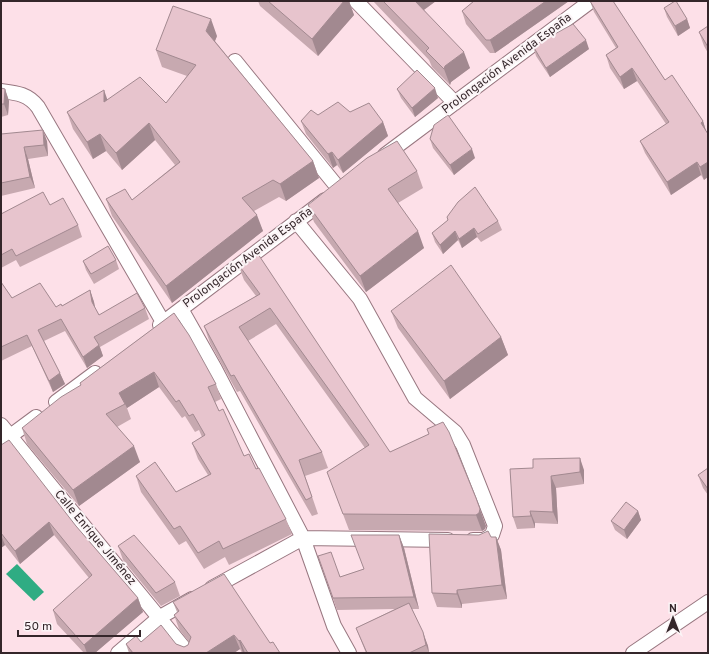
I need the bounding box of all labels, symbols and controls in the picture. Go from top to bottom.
street label: Prolongación Avenida España [439,10,575,118]
street label: Prolongación Avenida España [180,204,316,312]
street label: Calle Enrique Jiménez [50,487,140,589]
north arrow [653,598,693,638]
text: N [669,602,677,616]
scale bar [18,612,140,638]
text: 50 m [24,619,52,635]

